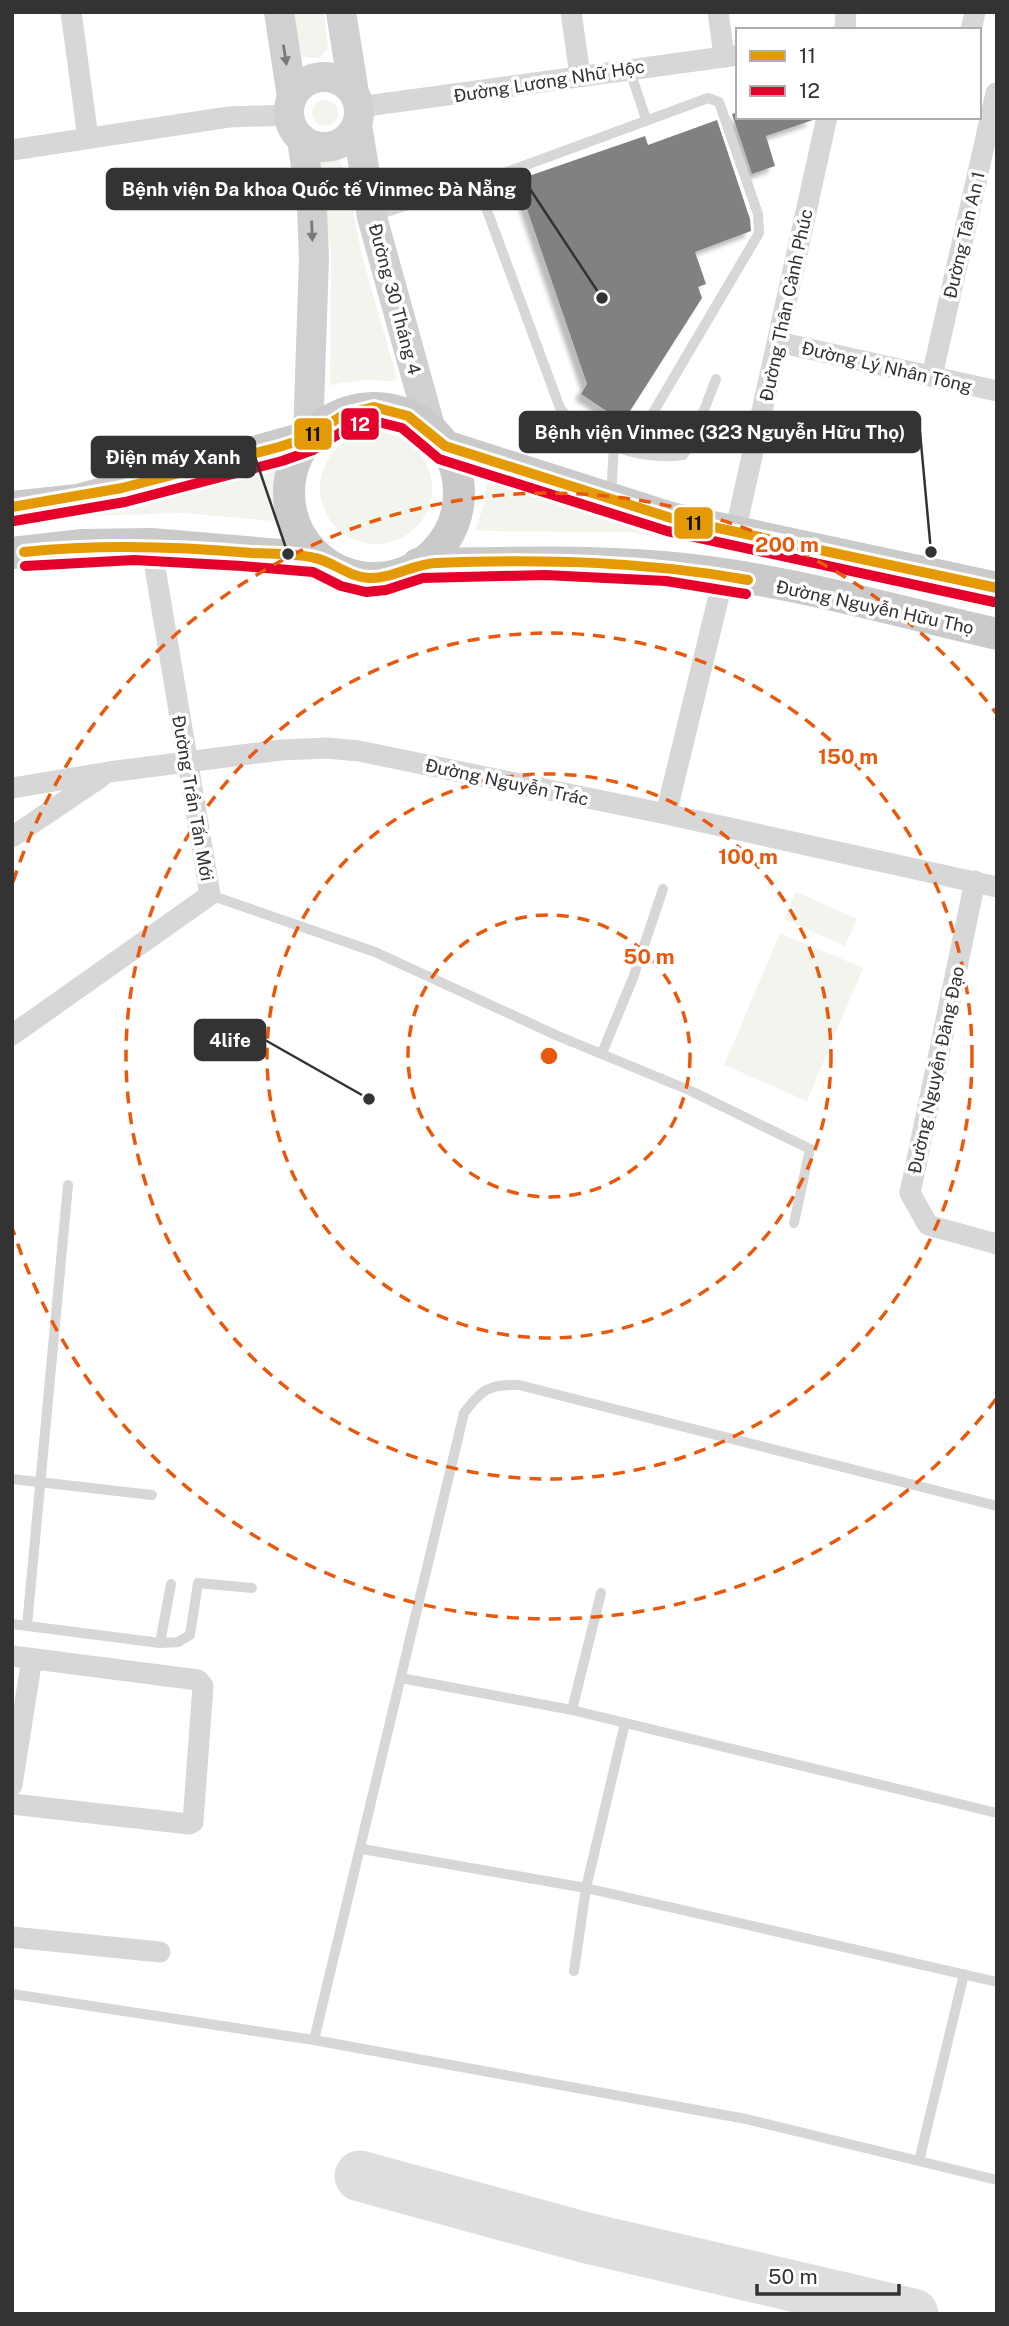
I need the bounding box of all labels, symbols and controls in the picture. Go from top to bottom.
legend [736,28,981,119]
text: 11 [799,43,816,68]
one-way arrow [280,44,291,66]
street label: Đường Lương Nhữ Hộc [452,56,646,106]
text: 12 [799,78,820,103]
callout: Bệnh viện Đa khoa Quốc tế Vinmec Đà Nẵng [107,169,530,209]
street label: Đường Tân An 1 [939,169,989,301]
text: Bệnh viện Đa khoa Quốc tế Vinmec Đà Nẵng [122,178,516,200]
street label: Đường Thân Cảnh Phúc [755,207,817,403]
one-way arrow [307,221,318,243]
street label: Đường 30 Tháng 4 [365,221,425,377]
street label: Đường Lý Nhân Tông [800,337,974,397]
line badge: 12 [340,407,380,441]
callout: Bệnh viện Vinmec (323 Nguyễn Hữu Thọ) [520,412,920,452]
text: 12 [350,413,370,435]
line badge: 11 [293,417,333,451]
text: Bệnh viện Vinmec (323 Nguyễn Hữu Thọ) [535,421,905,443]
text: 11 [305,423,321,445]
callout: Điện máy Xanh [92,437,255,477]
text: Điện máy Xanh [106,446,240,468]
line badge: 11 [673,506,714,540]
text: 11 [686,512,702,534]
text: 200 m [755,532,819,557]
street label: Đường Nguyễn Hữu Thọ [774,576,976,638]
street label: Đường Trần Tấn Mới [168,714,218,882]
text: 150 m [818,744,878,769]
street label: Đường Nguyễn Trác [423,754,591,810]
text: 100 m [718,844,778,869]
text: 50 m [623,944,675,969]
street label: Đường Nguyễn Đăng Đạo [904,964,968,1176]
callout: 4life [195,1020,265,1060]
text: 4life [209,1029,251,1051]
centre of rings [537,1044,561,1068]
scale bar [757,2252,899,2296]
text: 50 m [768,2264,818,2289]

